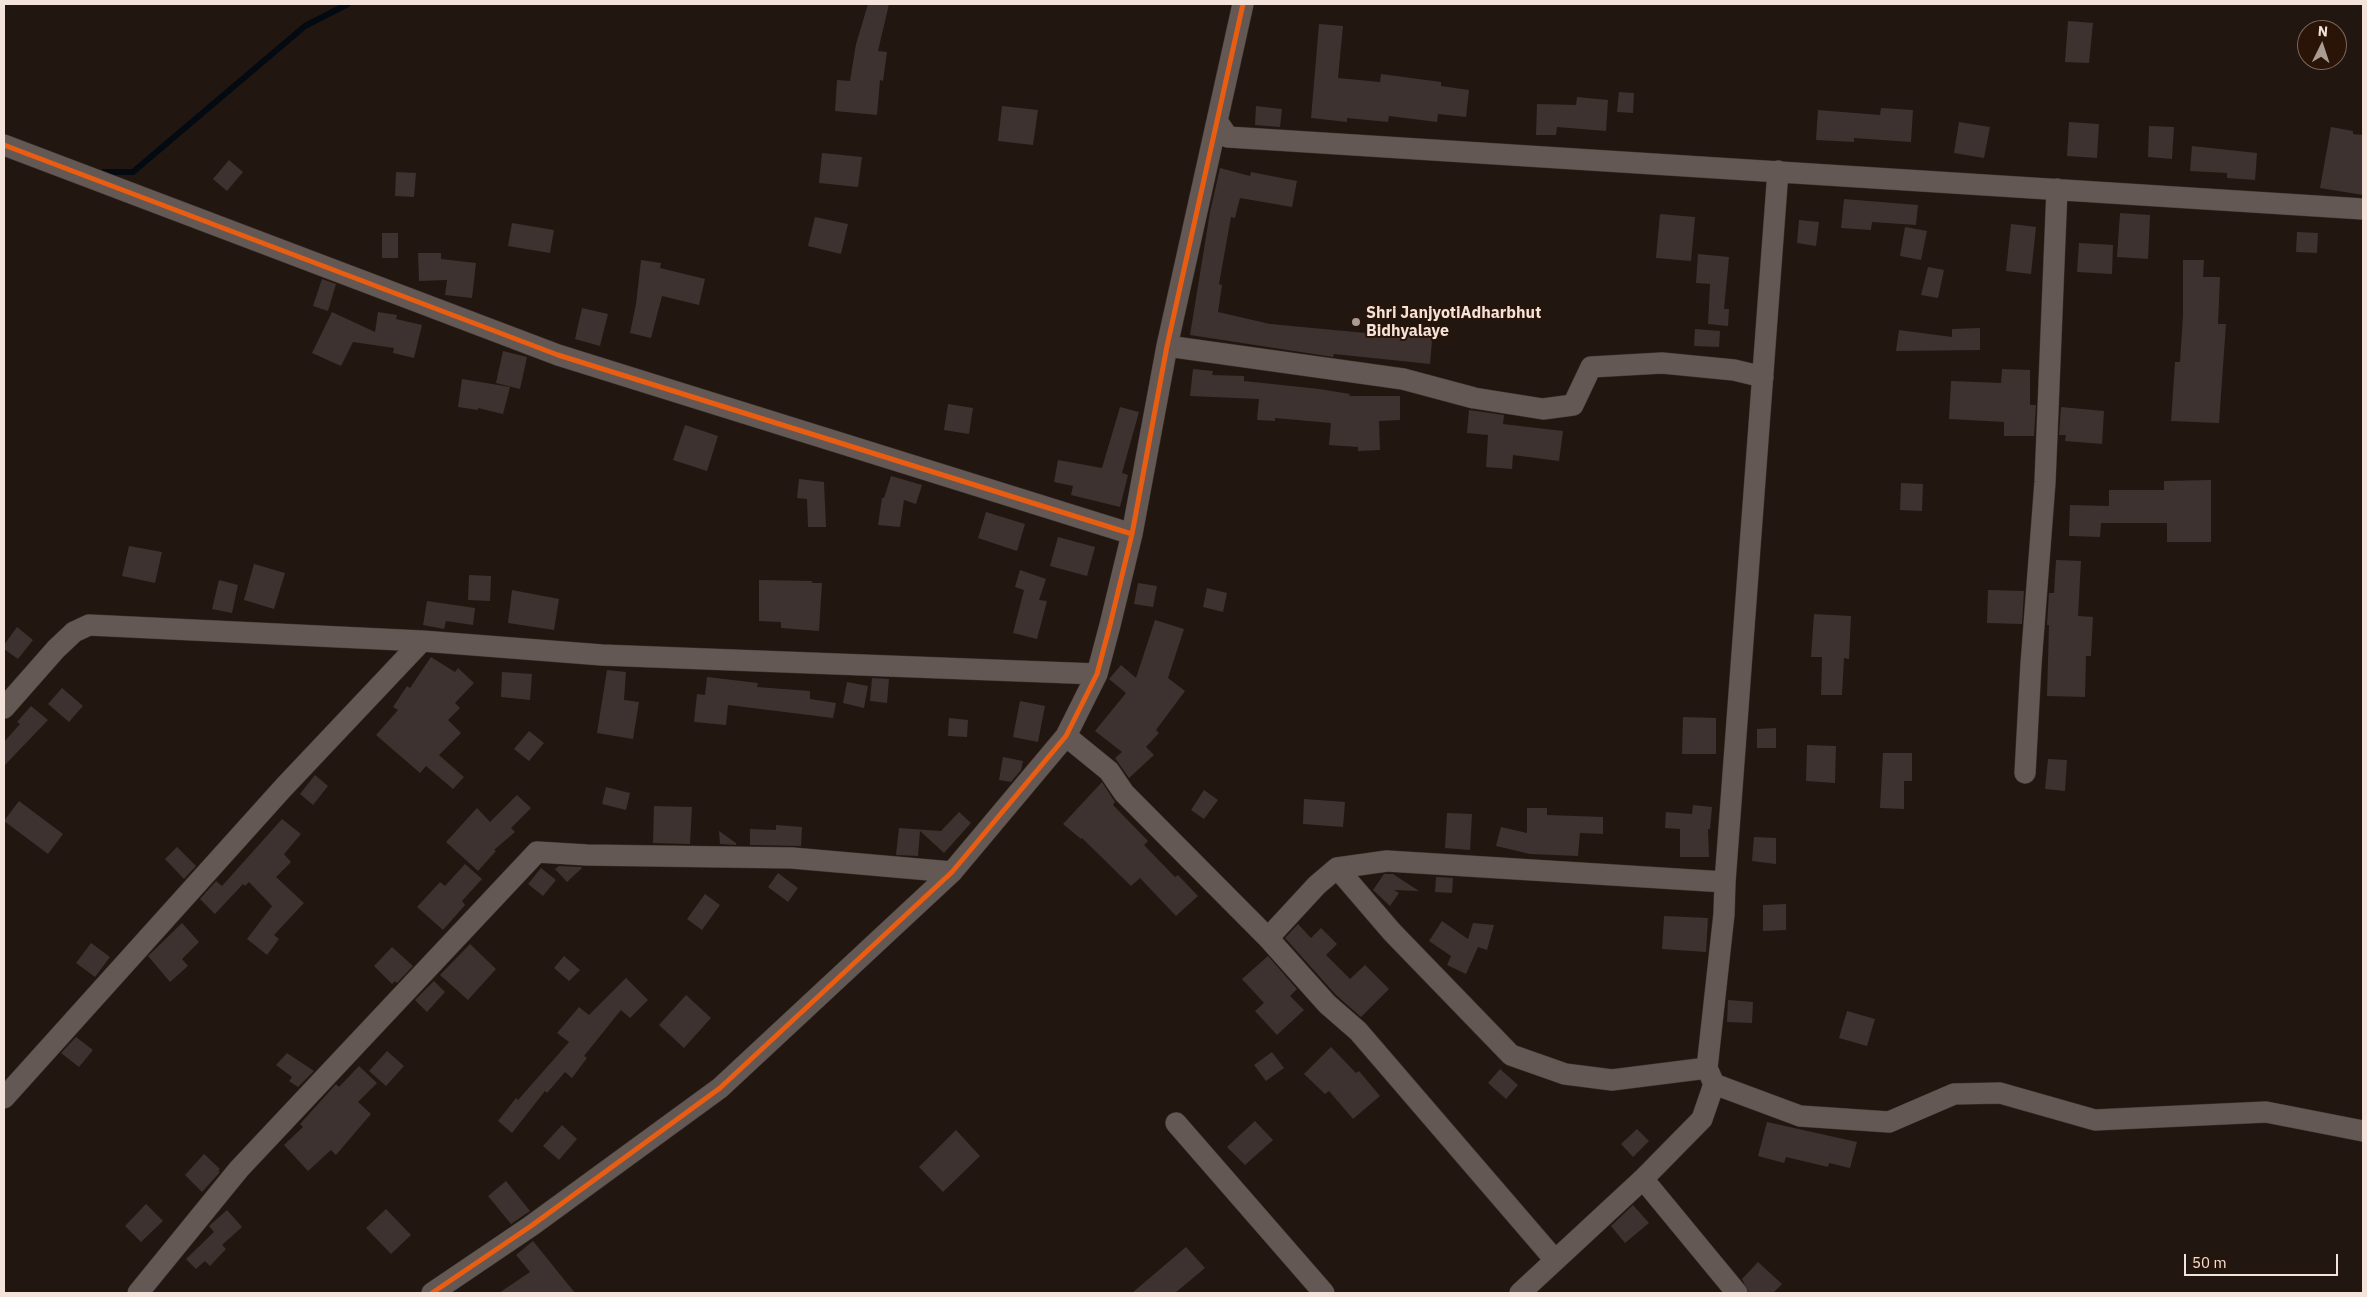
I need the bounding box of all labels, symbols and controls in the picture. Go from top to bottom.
north arrow [2297,20,2347,70]
text: N [2317,22,2329,40]
place label: Shri JanjyotiAdharbhut Bidhyalaye [1366,303,1541,341]
marker: Shri JanjyotiAdharbhut Bidhyalaye [1350,316,1362,328]
scale bar [2187,1244,2341,1276]
text: 50 m [2192,1253,2227,1272]

